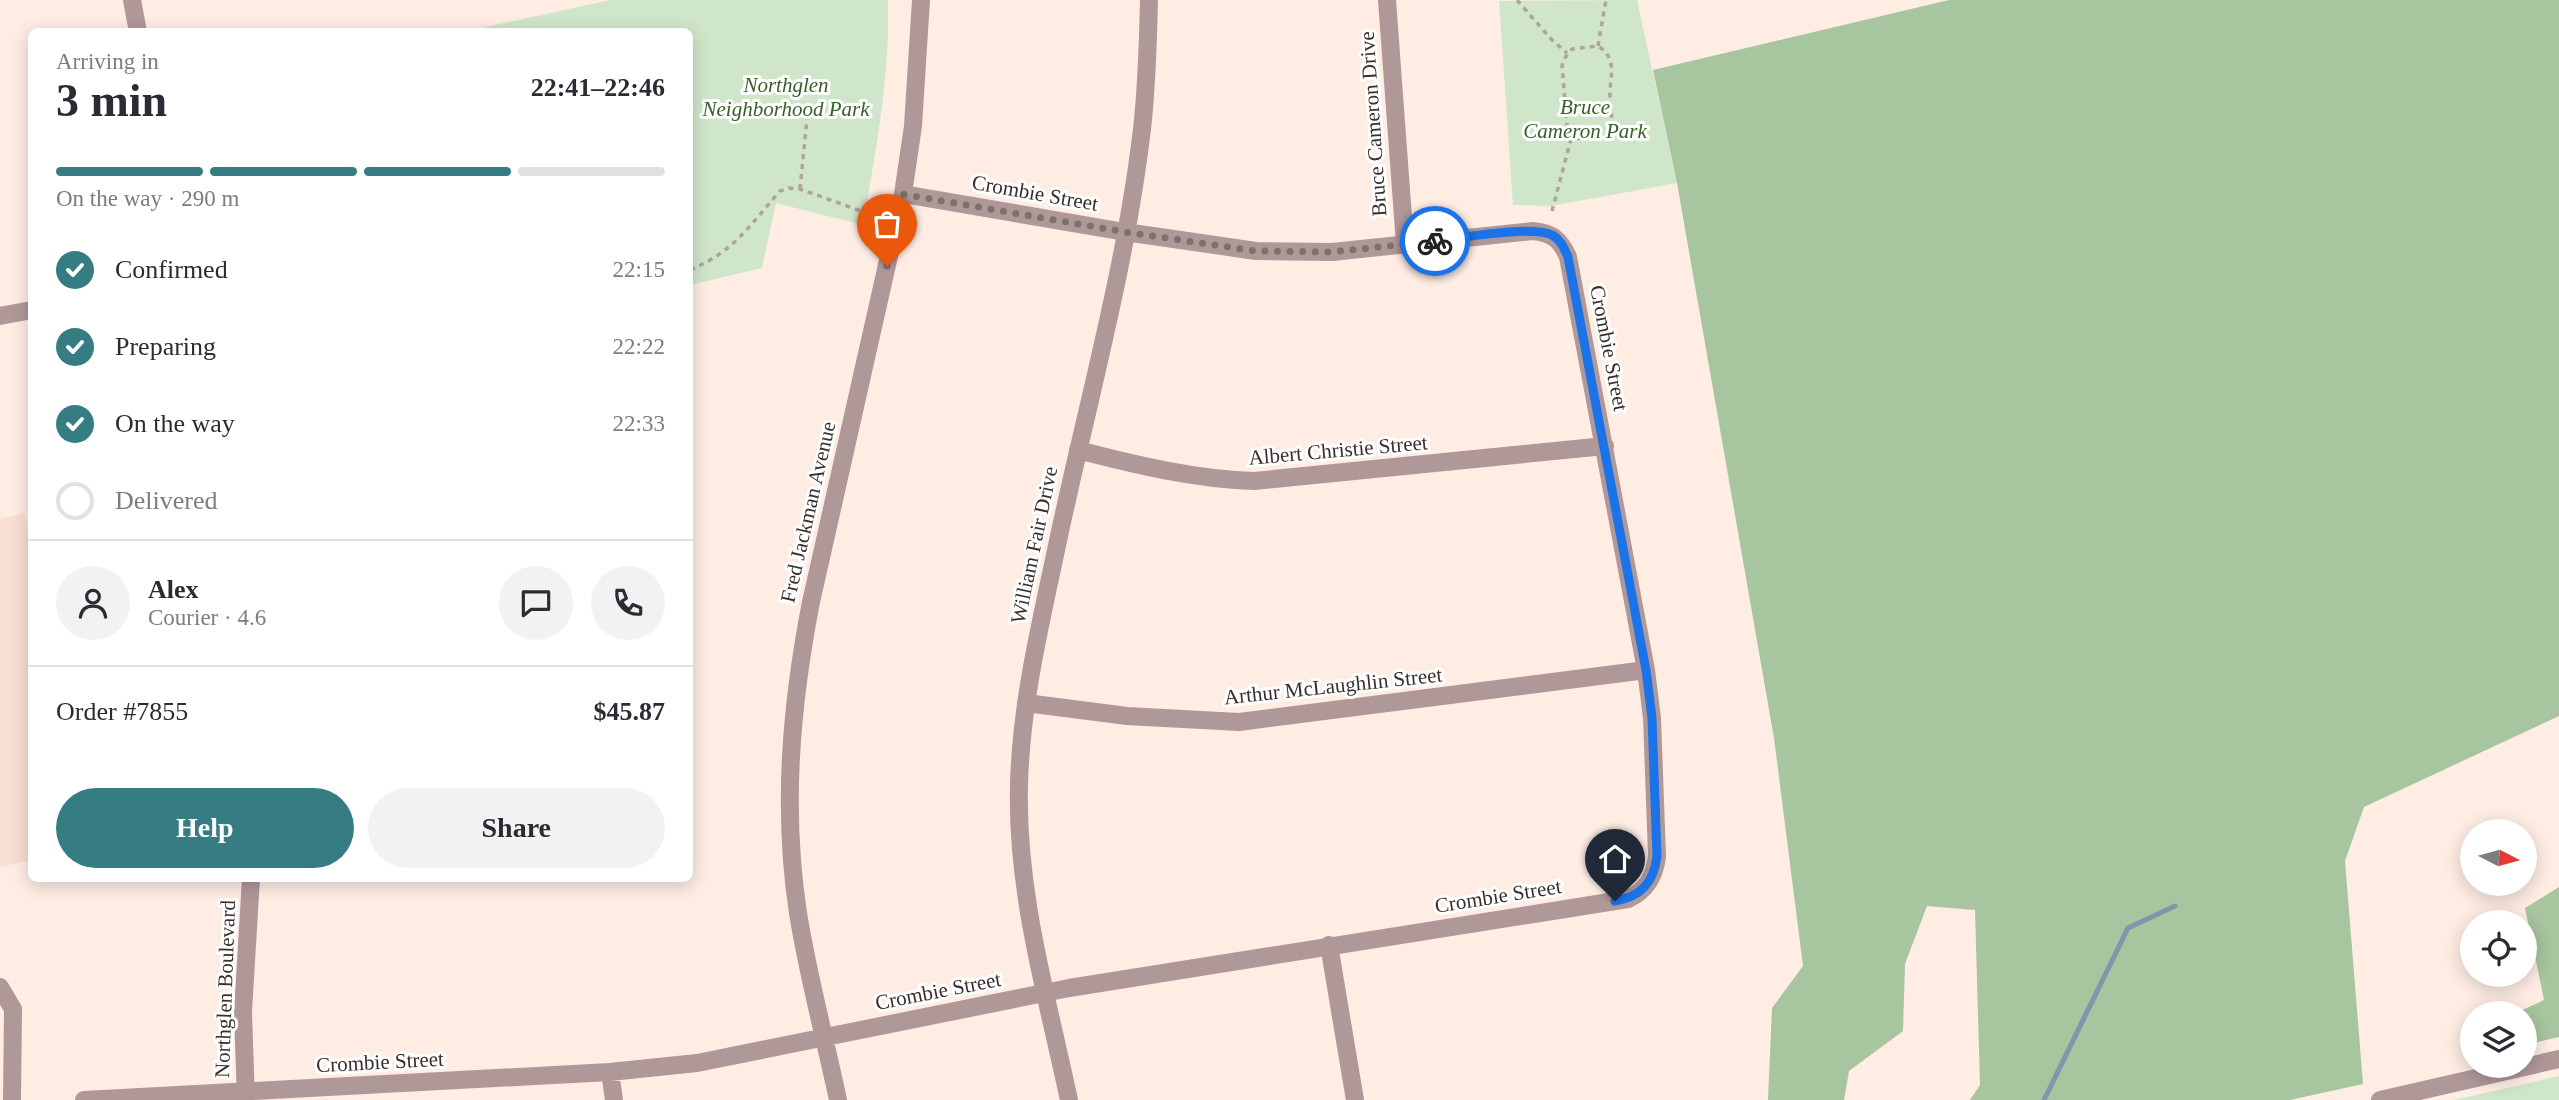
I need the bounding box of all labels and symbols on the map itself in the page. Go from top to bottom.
street label: Bruce Cameron Drive [1355,31,1391,217]
park label: Northglen Neighborhood Park [701,73,870,121]
park label: Bruce Cameron Park [1523,95,1647,143]
street label: Crombie Street [970,170,1100,216]
pin [857,194,917,266]
courier [1400,206,1470,276]
street label: Crombie Street [1585,283,1633,413]
street label: Fred Jackman Avenue [775,419,841,605]
street label: Albert Christie Street [1247,430,1429,470]
street label: William Fair Drive [1006,464,1062,626]
street label: Arthur McLaughlin Street [1223,663,1443,709]
north arrow [2460,819,2538,896]
pin [1585,829,1645,901]
street label: Crombie Street [1433,874,1563,918]
street label: Northglen Boulevard [210,899,240,1078]
street label: Crombie Street [873,967,1003,1015]
street label: Crombie Street [316,1047,445,1077]

